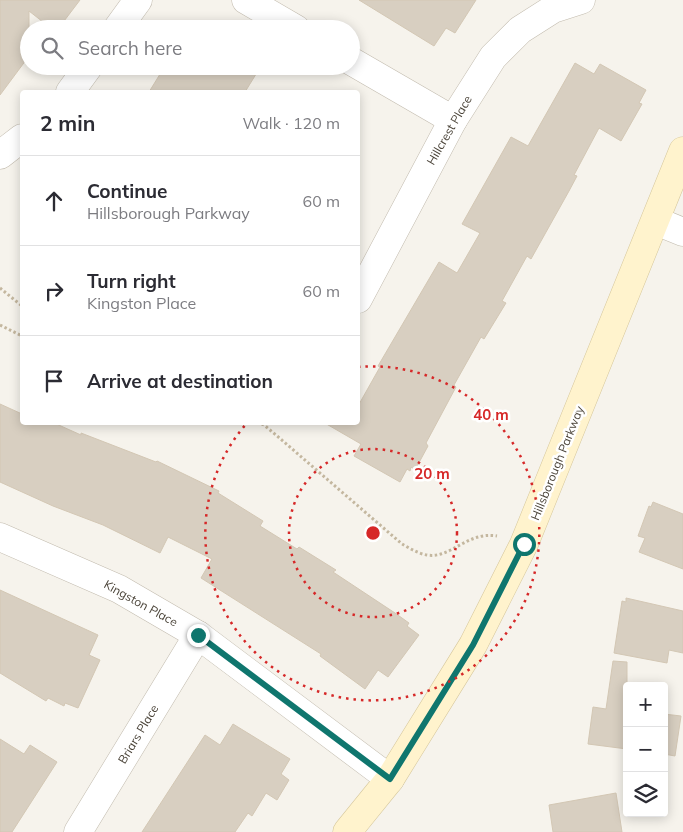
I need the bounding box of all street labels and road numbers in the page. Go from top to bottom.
street label: Hillcrest Place [423,92,475,168]
street label: Hillsborough Parkway [527,403,587,522]
street label: Kingston Place [102,577,180,629]
street label: Briars Place [115,702,161,766]

